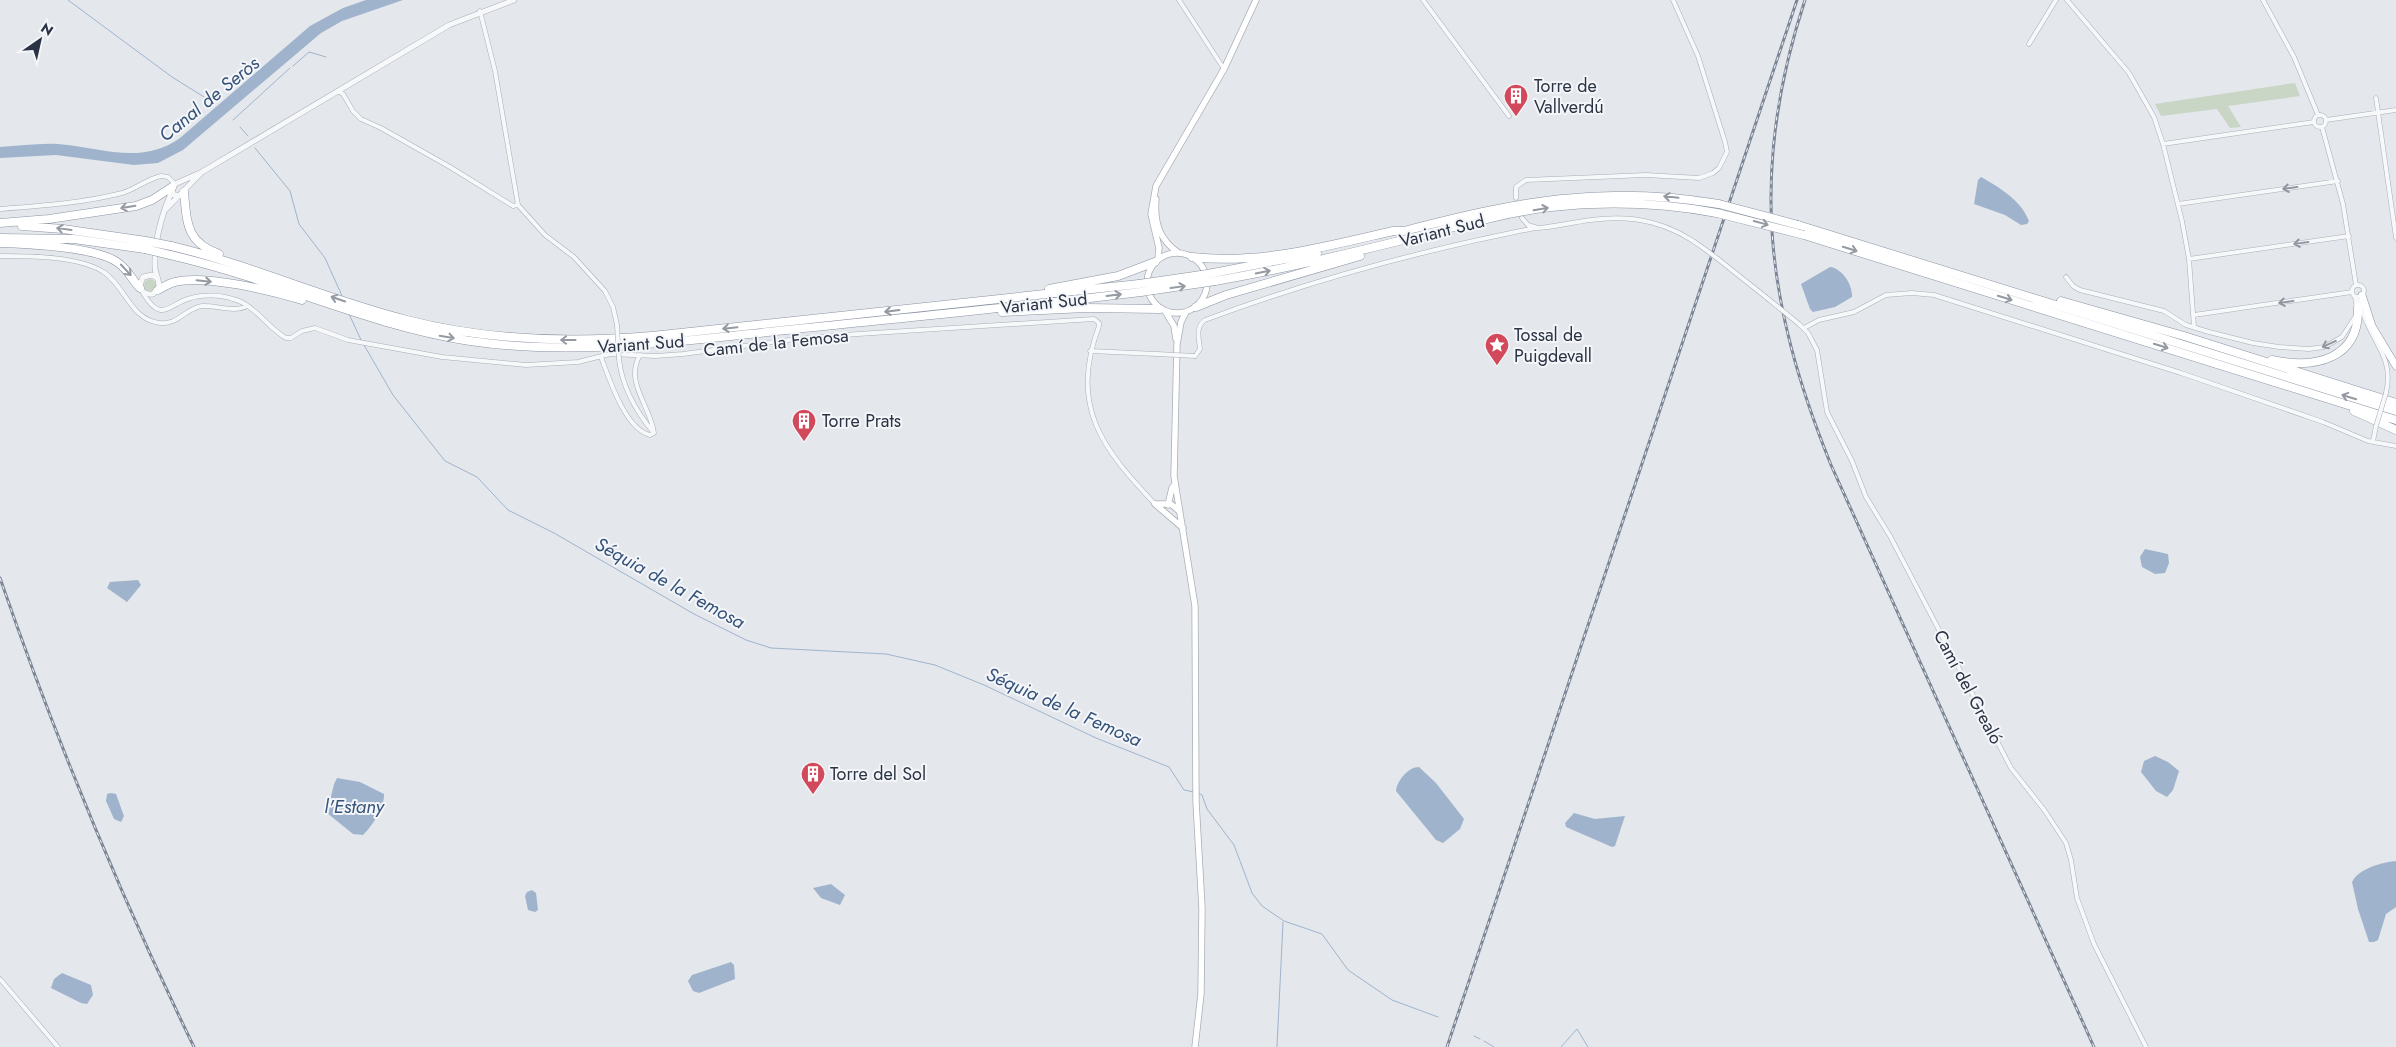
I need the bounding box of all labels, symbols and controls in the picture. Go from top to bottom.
north arrow [15,15,65,65]
text: N [37,18,57,41]
water label: Canal de Seròs [153,50,265,148]
place label: Torre de Vallverdú [1534,73,1604,120]
building icon: Torre de Vallverdú [1503,83,1529,117]
one-way arrow [2282,183,2298,193]
one-way arrow [1663,193,1679,202]
one-way arrow [120,202,136,212]
one-way arrow [1532,204,1548,214]
street label: Variant Sud [1397,208,1487,254]
one-way arrow [1752,218,1768,228]
one-way arrow [56,224,72,234]
one-way arrow [2293,238,2309,248]
one-way arrow [1842,245,1858,255]
one-way arrow [120,264,132,277]
one-way arrow [1254,267,1270,277]
one-way arrow [196,276,212,286]
one-way arrow [1170,282,1186,292]
street label: Variant Sud [999,286,1089,320]
one-way arrow [1105,290,1121,300]
one-way arrow [1997,293,2013,303]
one-way arrow [330,294,346,303]
one-way arrow [2278,297,2294,307]
one-way arrow [884,306,900,316]
street label: Camí de la Femosa [702,322,850,364]
place label: Tossal de Puigdevall [1514,322,1592,369]
one-way arrow [723,323,739,333]
street label: Variant Sud [597,328,685,360]
one-way arrow [439,332,455,342]
place icon: Tossal de Puigdevall [1484,332,1510,366]
one-way arrow [561,335,577,345]
one-way arrow [2322,340,2337,350]
one-way arrow [2152,342,2168,352]
one-way arrow [2342,391,2358,401]
building icon: Torre Prats [791,408,817,442]
place label: Torre Prats [822,408,901,434]
water label: Séquia de la Femosa [590,531,750,636]
street label: Camí del Grealó [1927,625,2009,749]
water label: Séquia de la Femosa [982,661,1146,754]
building icon: Torre del Sol [800,761,826,795]
place label: Torre del Sol [830,761,926,787]
water label: l'Estany [324,793,386,820]

